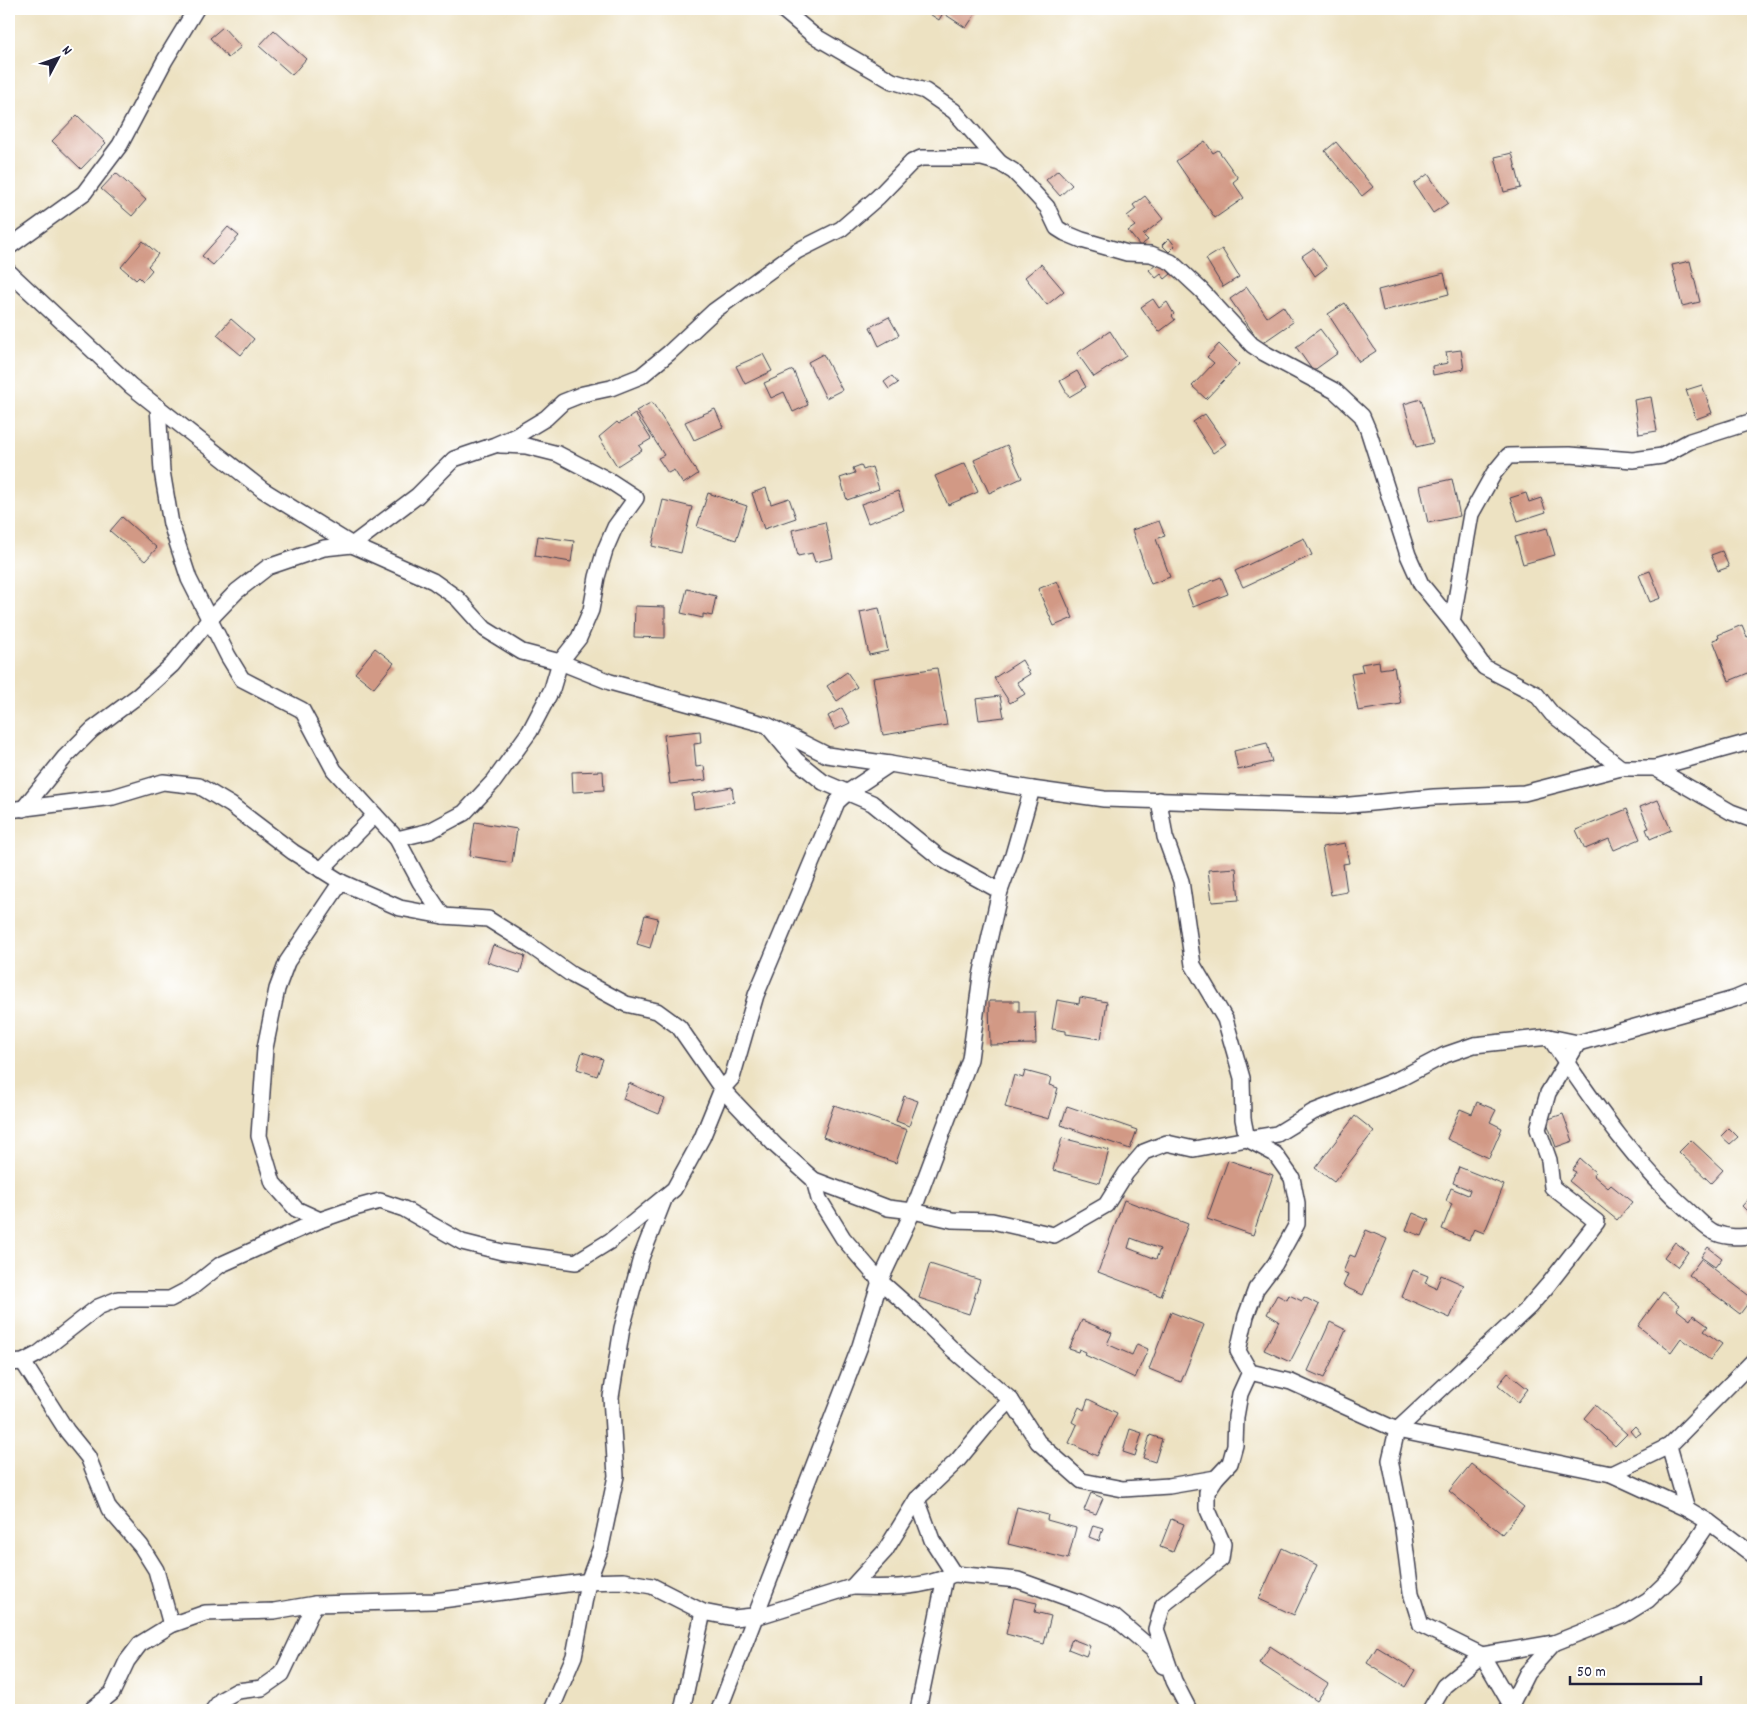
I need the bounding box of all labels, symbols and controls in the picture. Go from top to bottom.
north arrow [32,32,82,82]
text: N [56,42,76,60]
scale bar [1570,1654,1701,1686]
text: 50 m [1577,1662,1606,1684]

